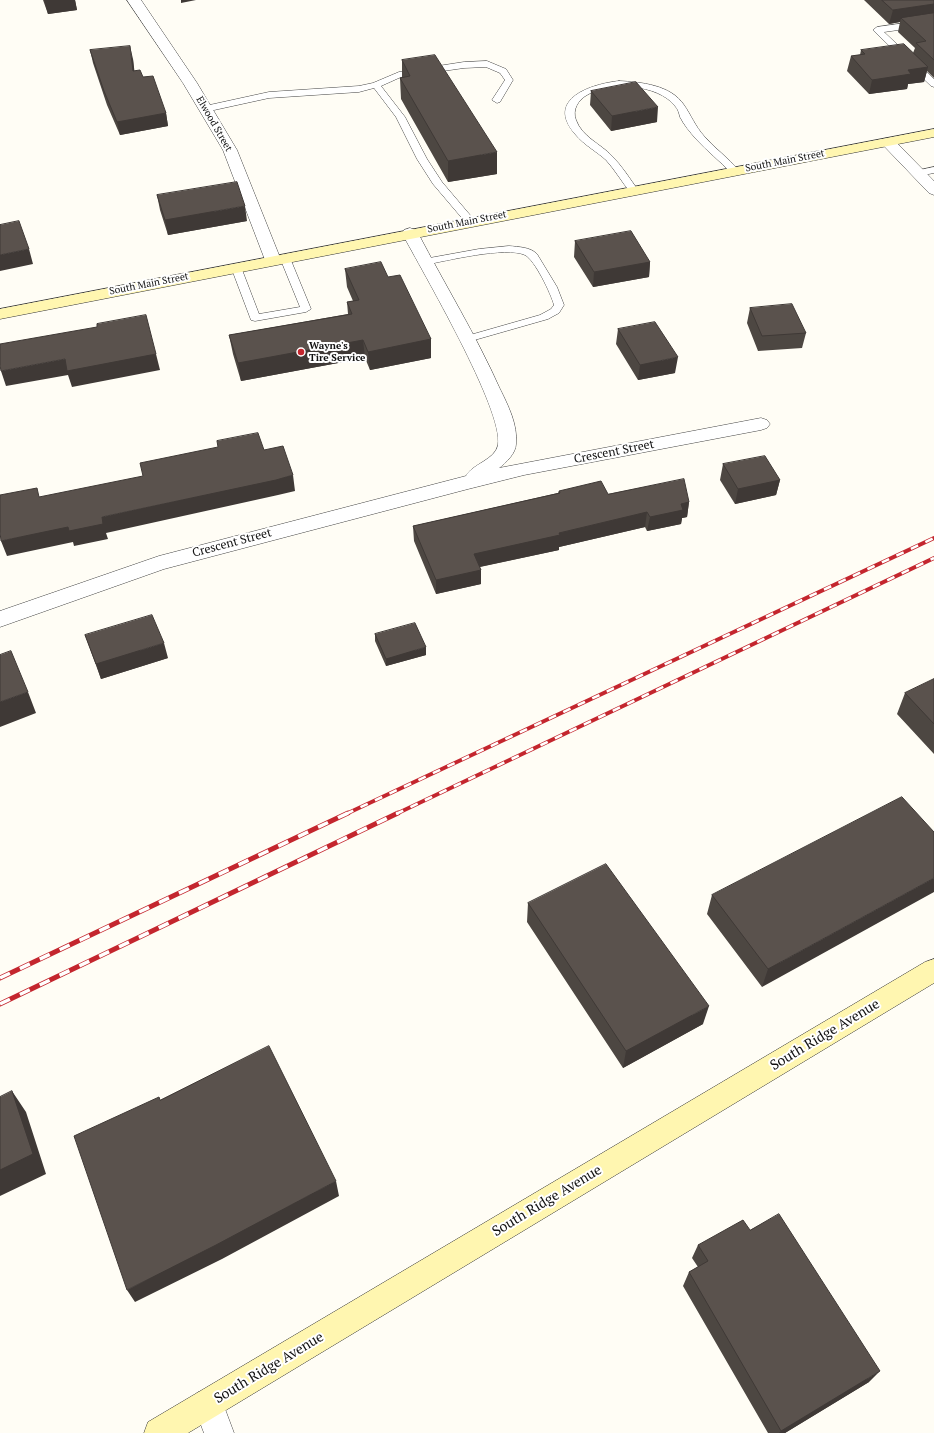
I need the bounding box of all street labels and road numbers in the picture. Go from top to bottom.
street label: Elwood Street [193,94,235,154]
street label: South Main Street [744,147,826,175]
street label: South Main Street [426,208,508,236]
street label: South Main Street [108,270,190,298]
street label: Crescent Street [573,437,655,467]
street label: Crescent Street [191,525,273,561]
street label: South Ridge Avenue [767,996,883,1074]
street label: South Ridge Avenue [489,1162,605,1240]
street label: South Ridge Avenue [211,1329,327,1407]

